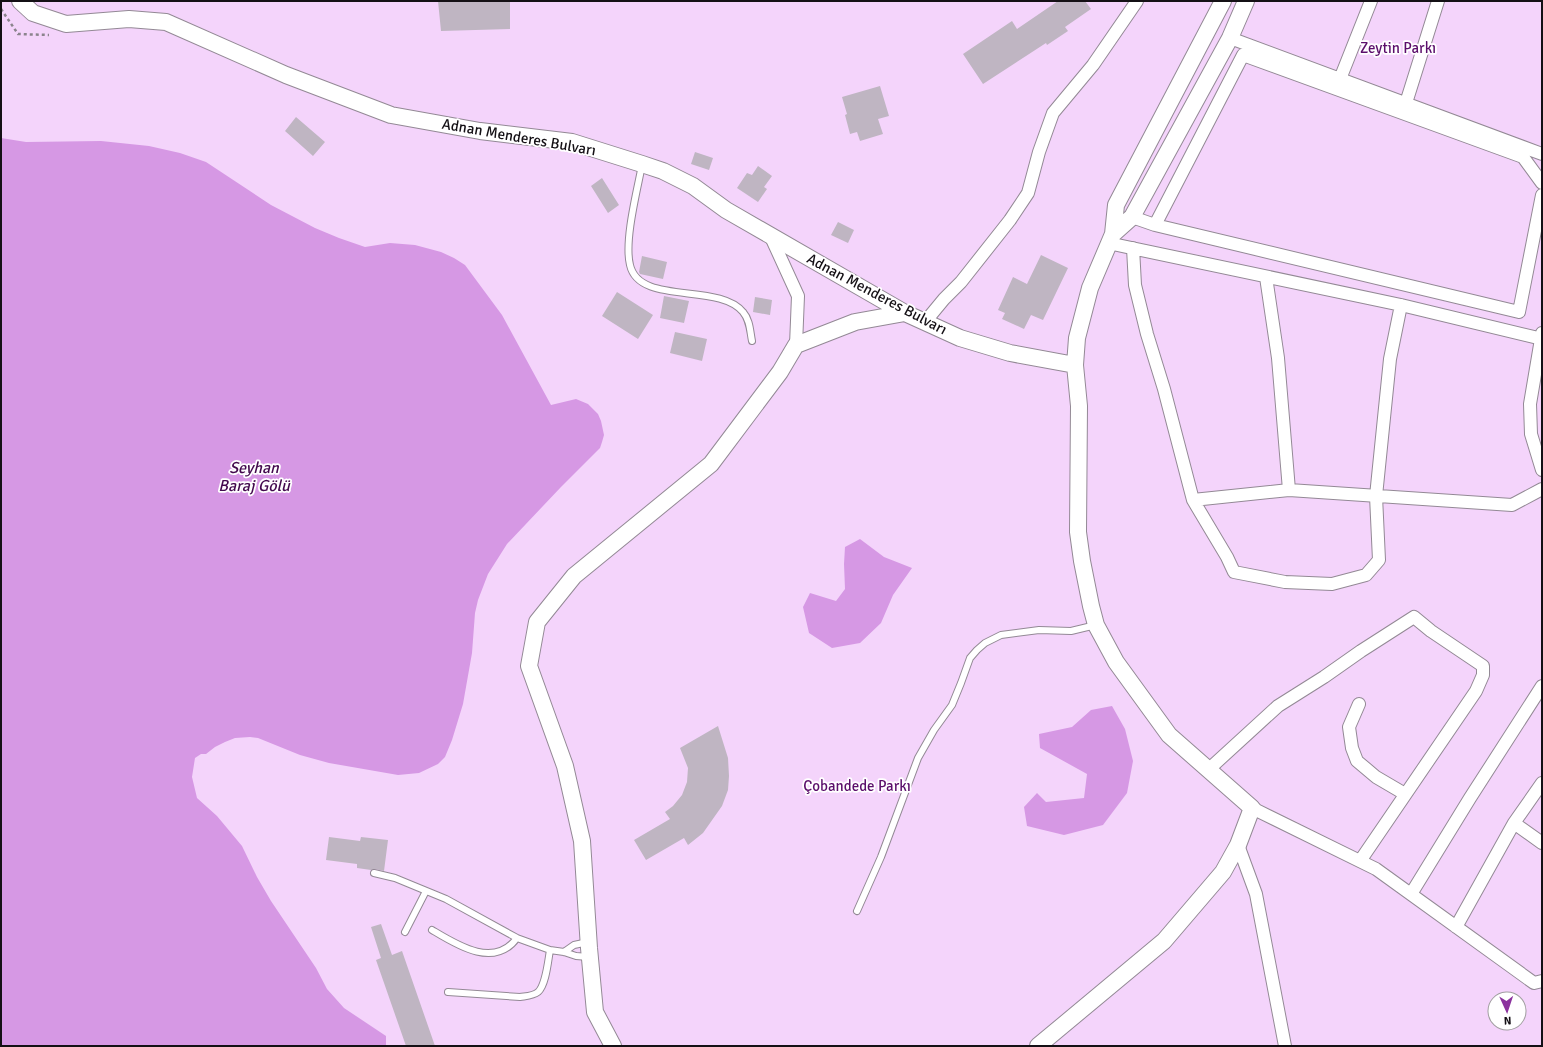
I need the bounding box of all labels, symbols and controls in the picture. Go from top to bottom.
park label: Zeytin Parkı [1360,39,1436,57]
street label: Adnan Menderes Bulvarı [441,115,597,159]
street label: Adnan Menderes Bulvarı [804,249,950,339]
water label: Seyhan Baraj Gölü [218,458,291,496]
park label: Çobandede Parkı [803,777,911,795]
north arrow [1487,991,1527,1031]
text: N [1503,1014,1512,1027]

